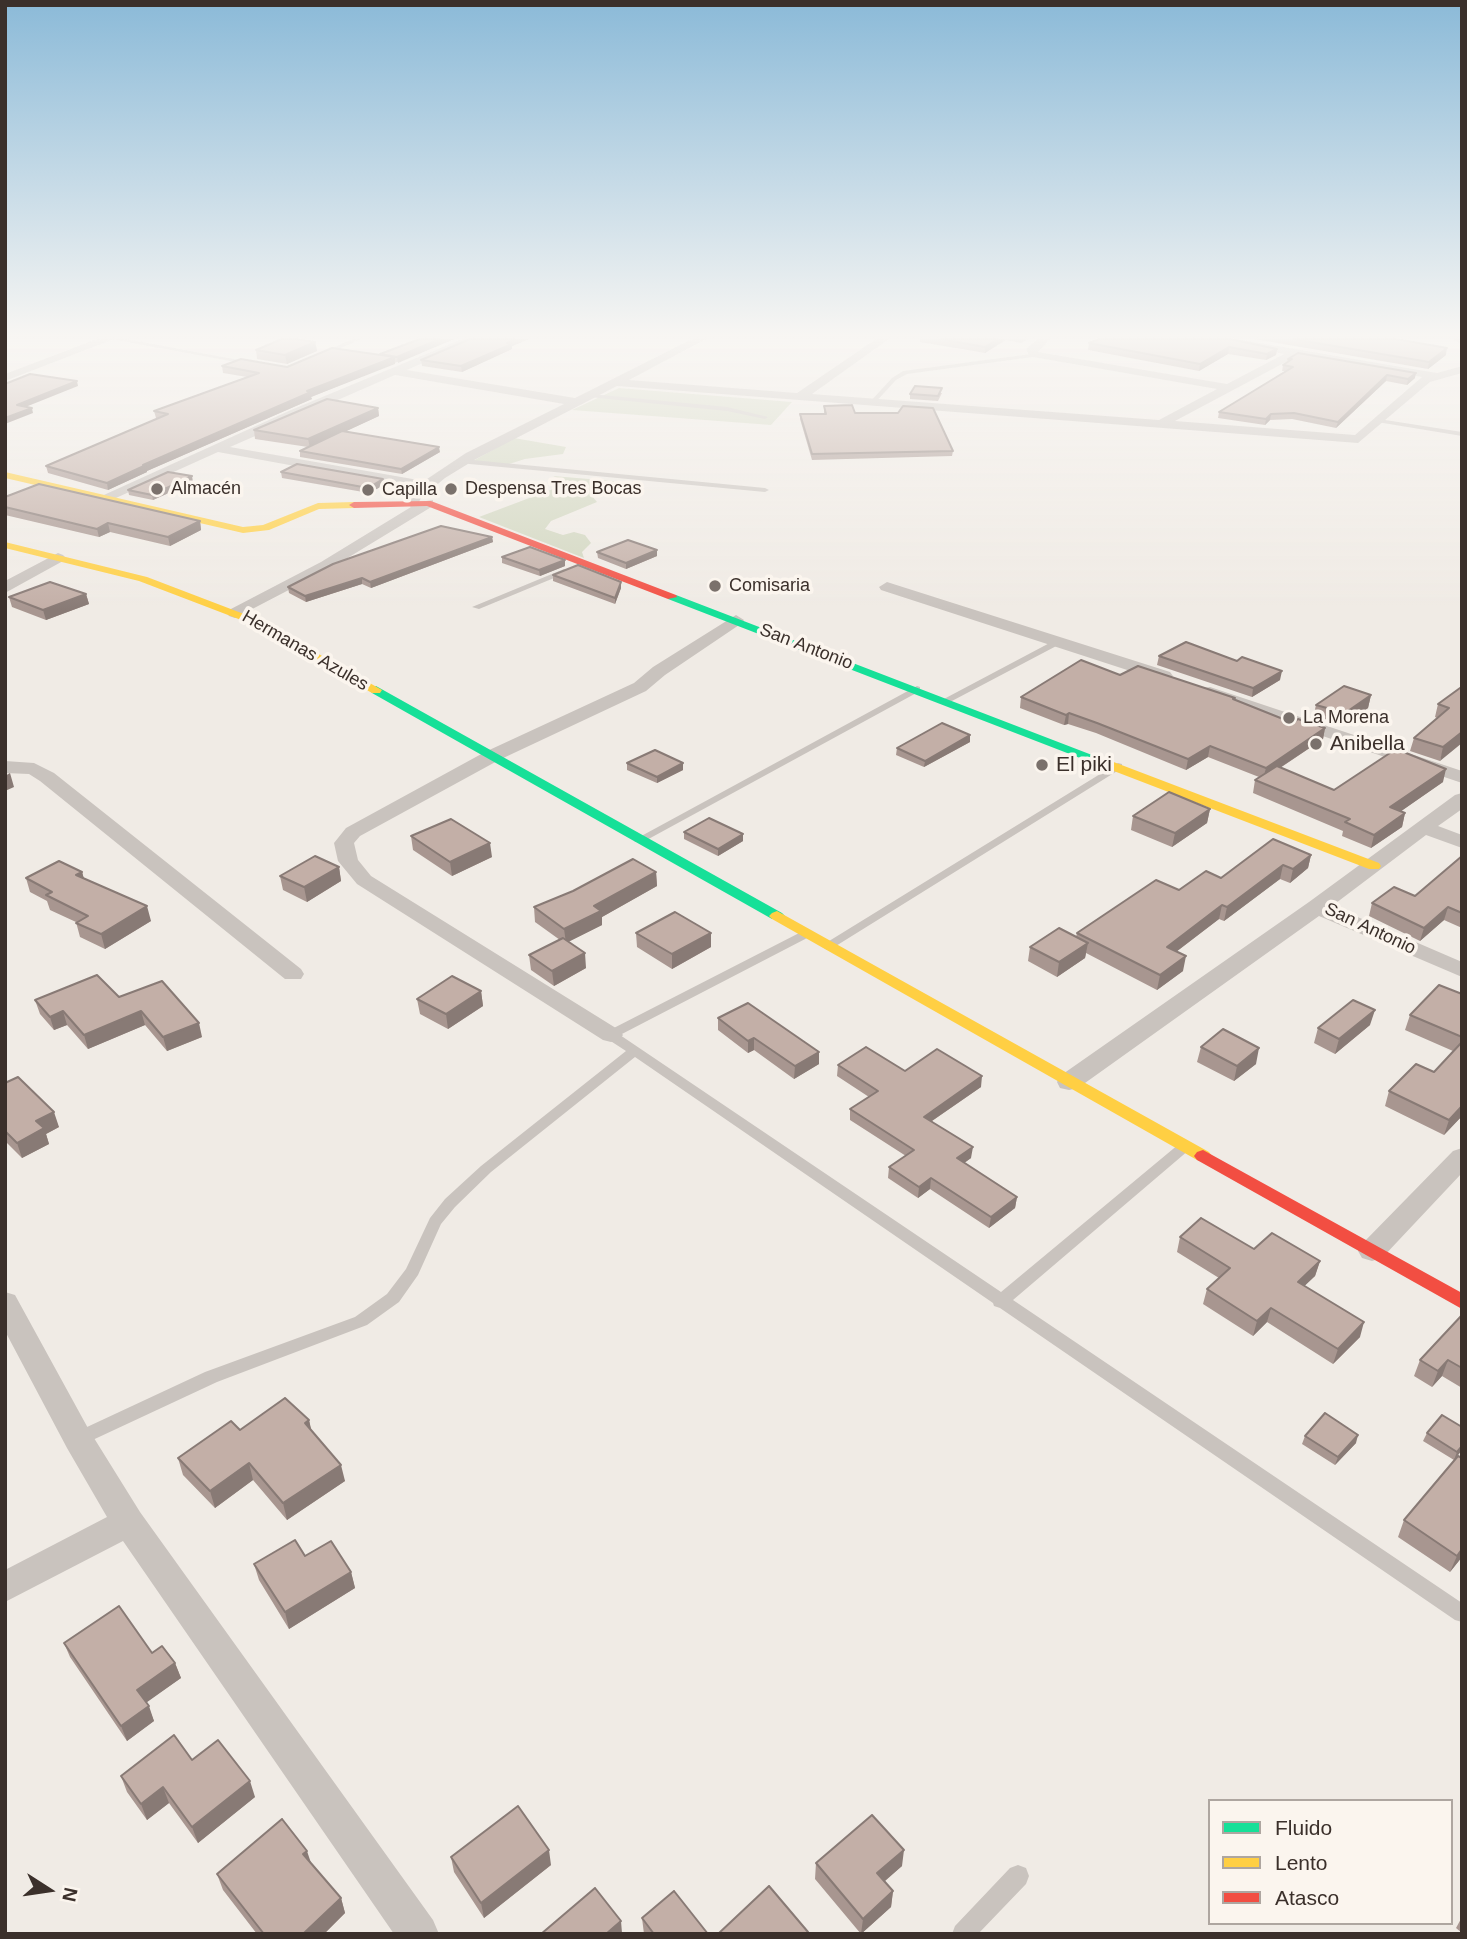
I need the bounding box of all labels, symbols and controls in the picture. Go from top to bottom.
place label: Almacén [171,478,241,500]
place label: Despensa Tres Bocas [465,478,641,500]
place label: Capilla [382,479,437,501]
marker: Almacén [149,481,165,497]
marker: Despensa Tres Bocas [443,481,459,497]
marker: Capilla [360,482,376,498]
place label: Comisaria [729,575,810,597]
marker: Comisaria [707,578,723,594]
street label: Hermanas Azules [238,606,372,696]
street label: San Antonio [756,619,856,675]
place label: La Morena [1303,707,1389,729]
marker: La Morena [1281,710,1297,726]
place label: Anibella [1330,731,1405,757]
marker: Anibella [1308,736,1324,752]
place label: El piki [1056,752,1112,778]
marker: El piki [1034,757,1050,773]
street label: San Antonio [1321,898,1419,960]
legend [1208,1799,1453,1925]
text: Fluido [1275,1816,1332,1839]
text: Lento [1275,1851,1328,1874]
north arrow [14,1855,84,1925]
text: N [58,1886,82,1903]
text: Atasco [1275,1886,1339,1909]

